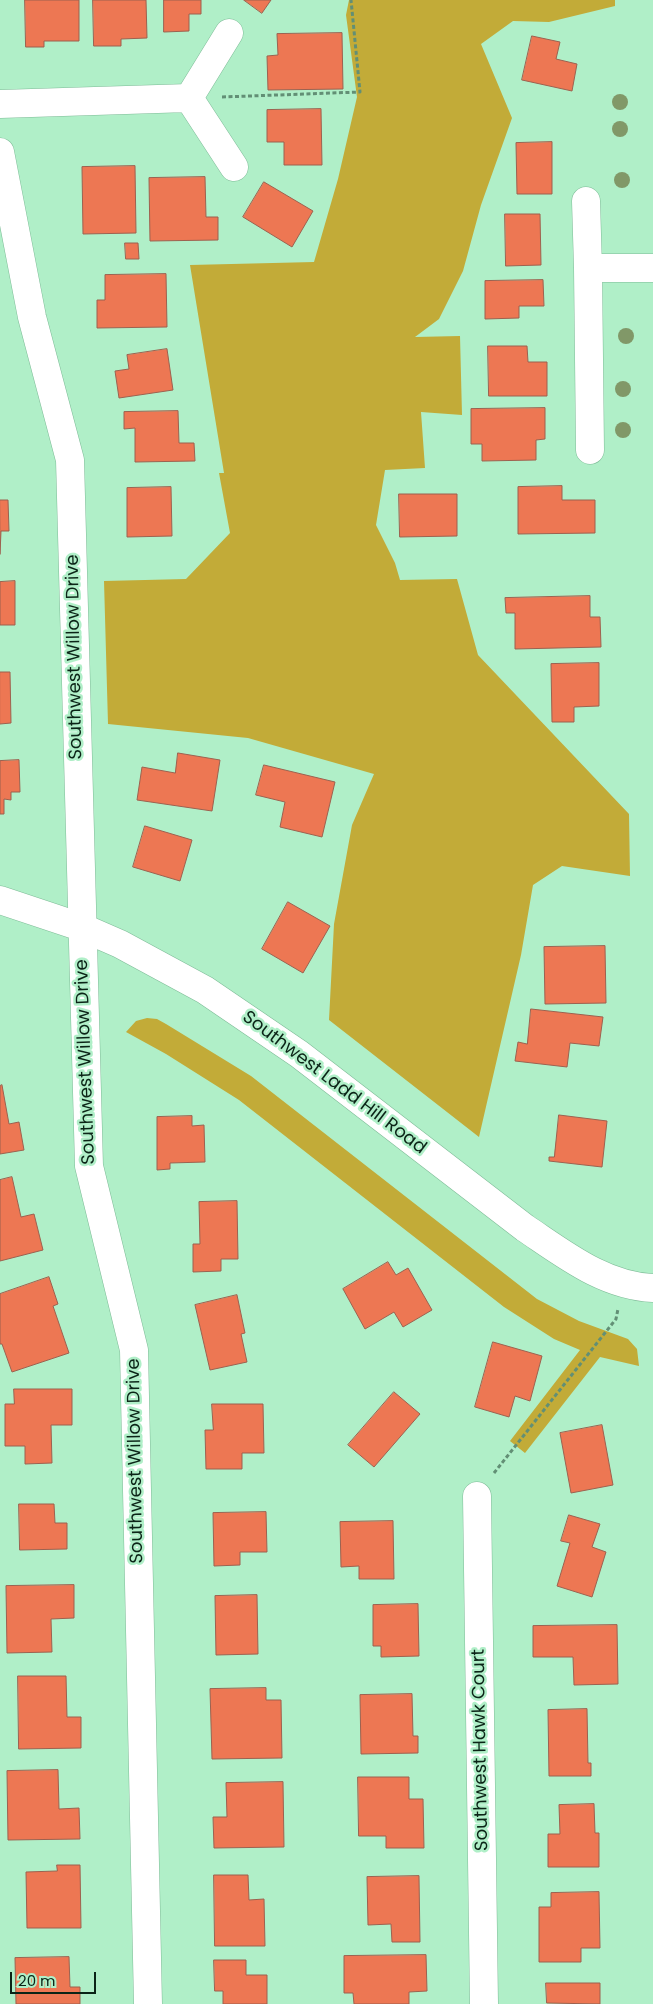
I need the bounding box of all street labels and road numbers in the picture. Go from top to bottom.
street label: Southwest Willow Drive [62,554,88,760]
street label: Southwest Willow Drive [72,959,100,1165]
street label: Southwest Ladd Hill Road [238,1007,430,1159]
street label: Southwest Willow Drive [123,1358,149,1564]
street label: Southwest Hawk Court [468,1649,494,1851]

